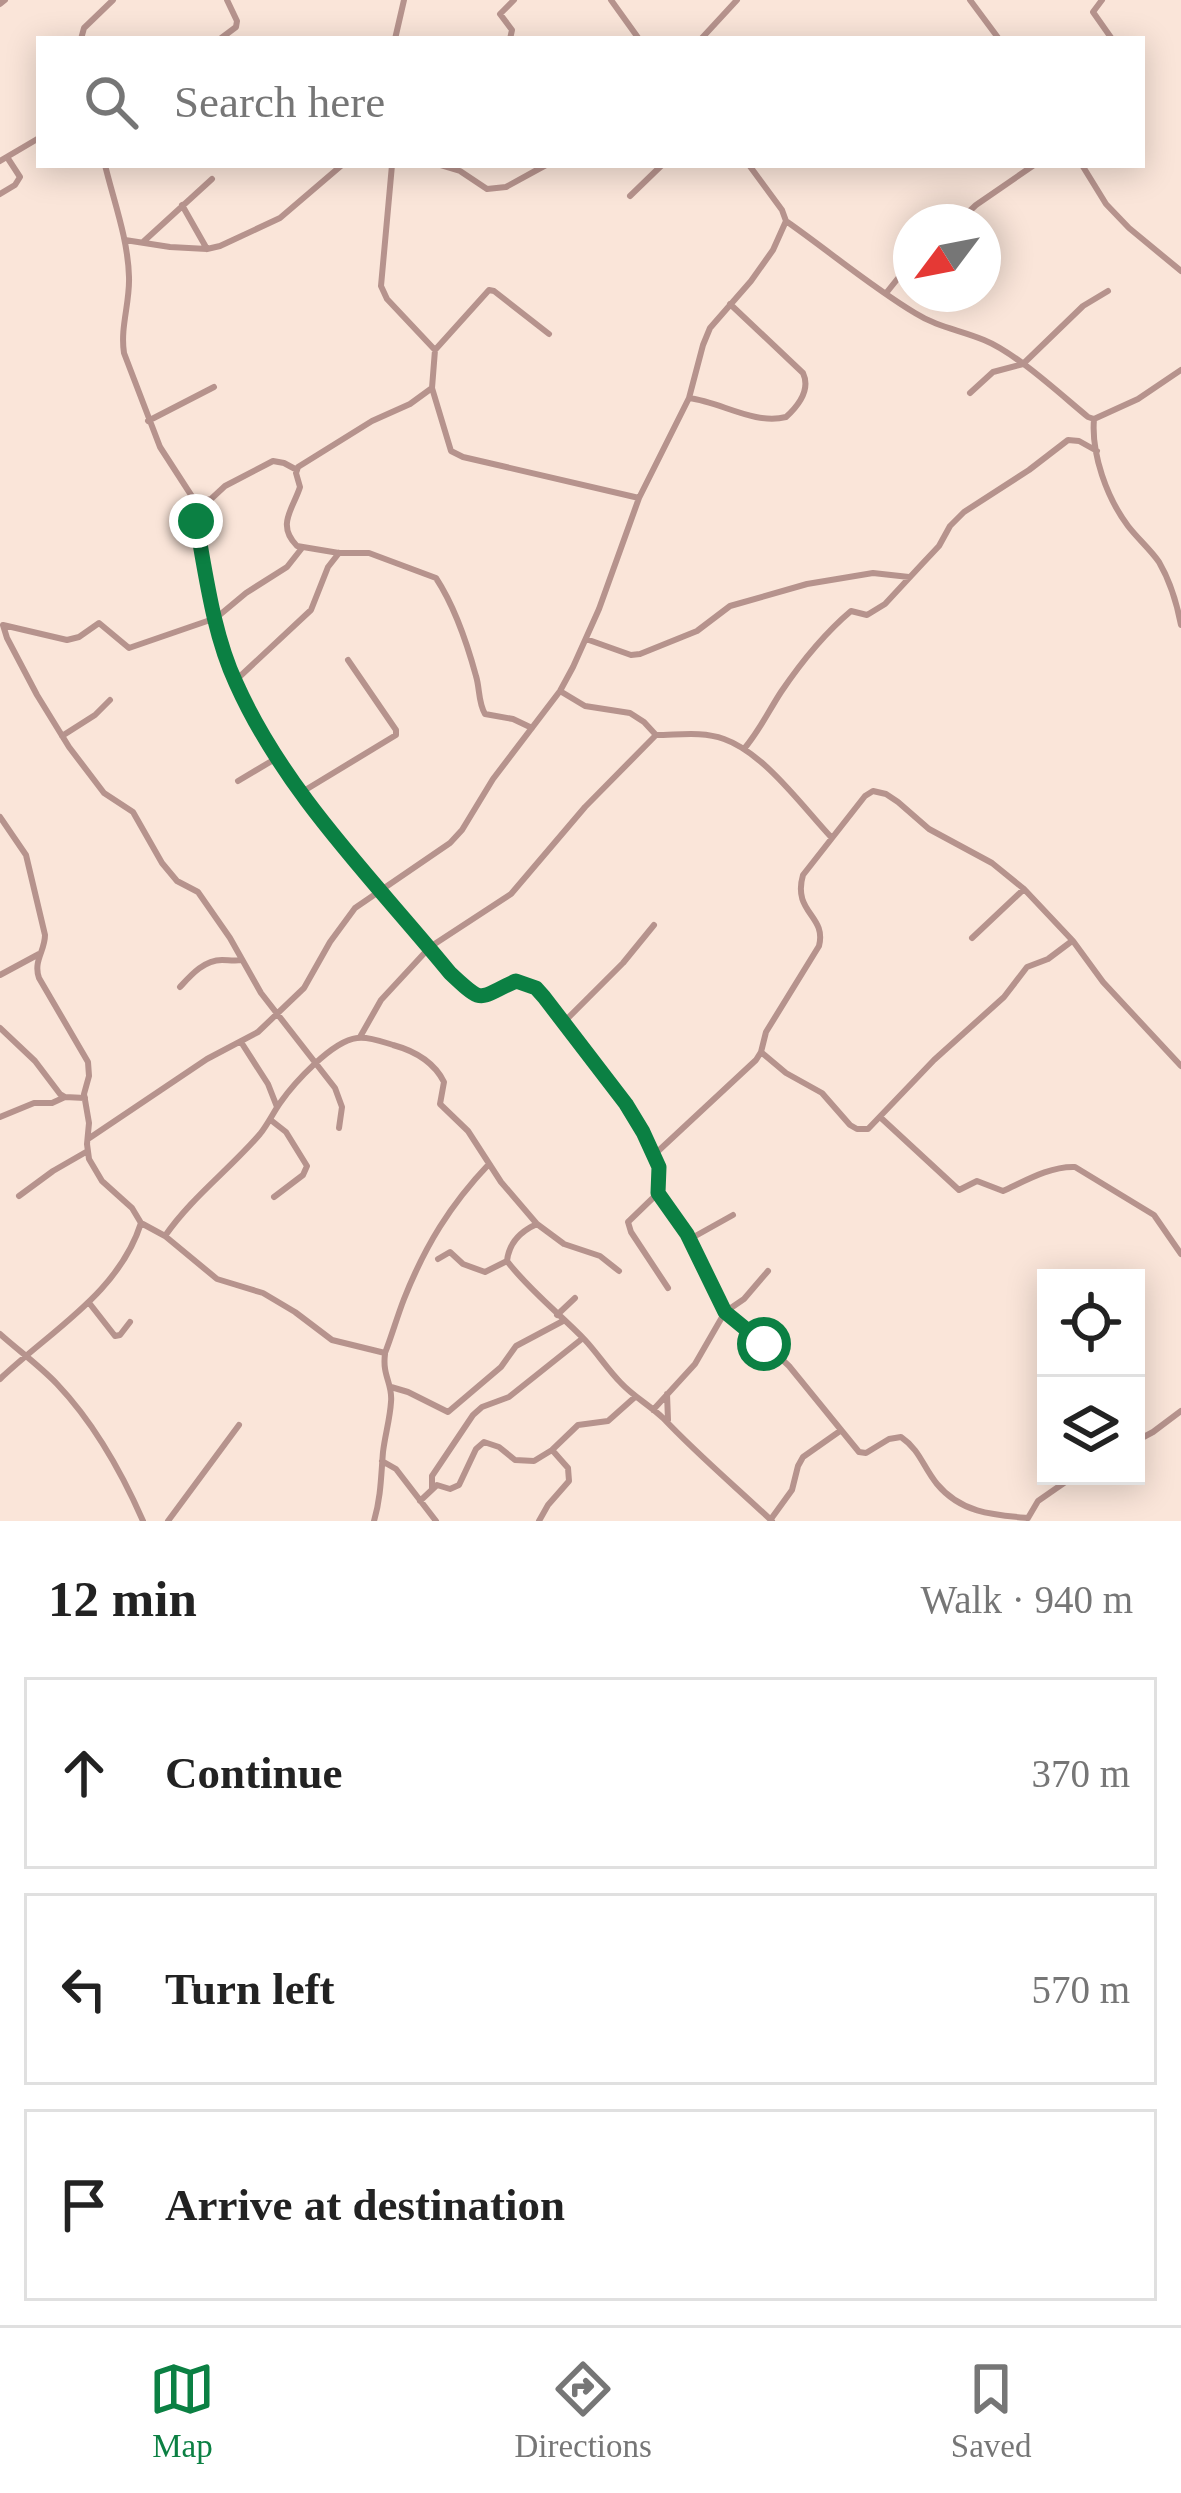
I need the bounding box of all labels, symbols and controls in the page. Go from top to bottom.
search box [36,36,1145,168]
icon: search [78,69,144,135]
text: Search here [174,77,385,127]
north arrow [893,204,1001,312]
route end [169,494,223,548]
map controls [1037,1269,1145,1485]
button: locate [1037,1269,1145,1377]
route start [737,1317,791,1371]
button: layers [1037,1377,1145,1485]
text: 12 min [48,1571,197,1627]
text: Walk · 940 m [921,1578,1133,1621]
icon: ahead [51,1740,117,1806]
text: Continue [165,1748,343,1798]
text: 370 m [1031,1752,1130,1795]
icon: left [51,1956,117,2022]
text: Turn left [165,1964,335,2014]
text: 570 m [1031,1968,1130,2011]
icon: arrive [51,2172,117,2238]
text: Arrive at destination [165,2180,565,2230]
tab: Map [149,2356,215,2465]
tab: Directions [514,2356,652,2465]
tab: Saved [951,2356,1032,2465]

